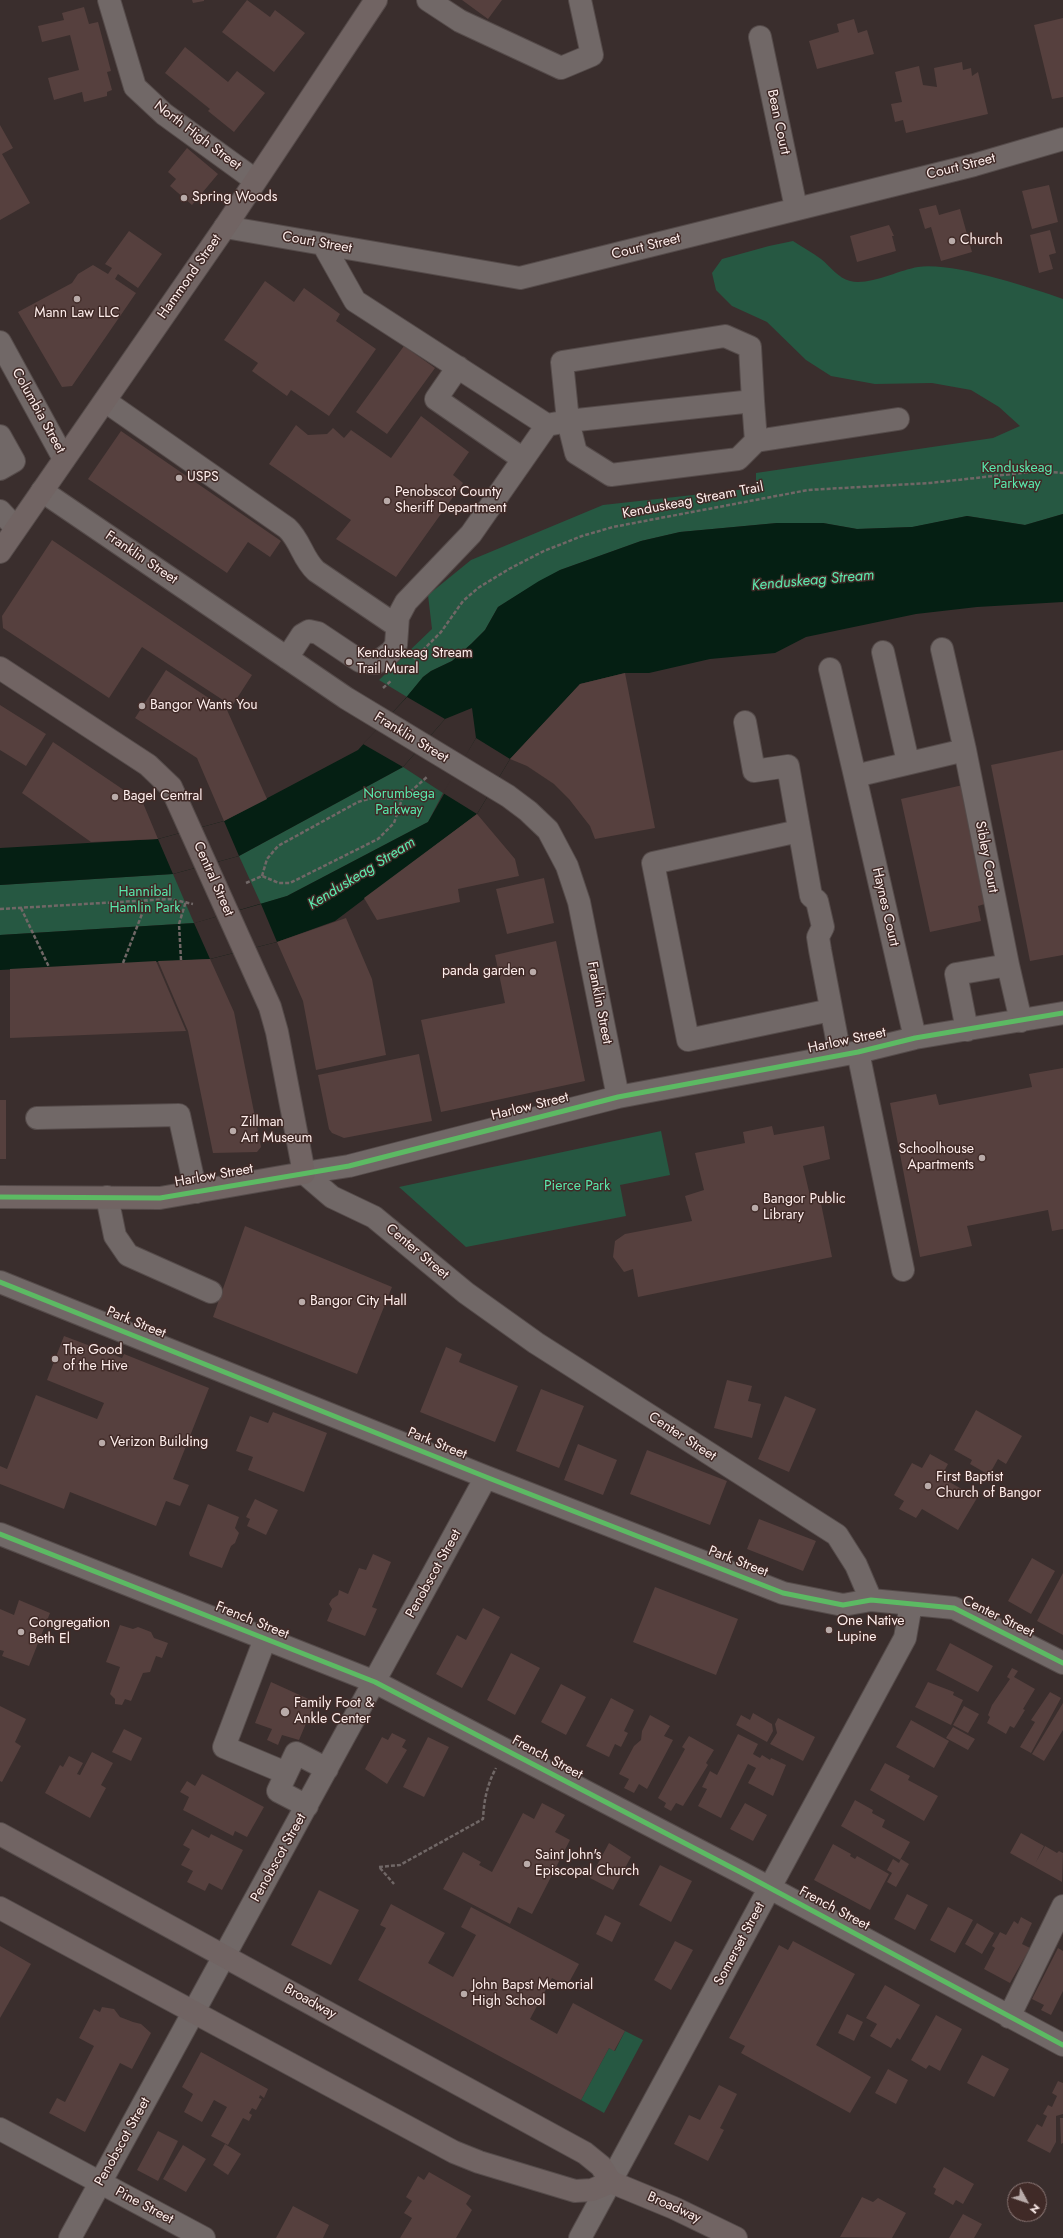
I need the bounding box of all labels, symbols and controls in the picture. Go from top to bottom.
street label: Bean Court [763,88,793,156]
street label: North High Street [150,98,244,174]
street label: Court Street [925,150,997,184]
place label: Spring Woods [192,190,277,206]
marker: Spring Woods [179,193,189,203]
street label: Court Street [281,229,353,257]
street label: Court Street [610,230,682,264]
street label: Hammond Street [155,232,225,322]
place label: Church [960,233,1003,249]
marker: Church [947,236,957,246]
marker: Mann Law LLC [72,294,82,304]
place label: Mann Law LLC [34,306,120,322]
street label: Columbia Street [8,366,68,456]
park label: Kenduskeag Parkway [982,461,1052,494]
place label: USPS [187,470,219,486]
marker: USPS [174,473,184,483]
street label: Kenduskeag Stream Trail [621,479,765,523]
place label: Penobscot County Sheriff Department [395,485,506,518]
marker: Penobscot County Sheriff Department [382,496,392,506]
street label: Franklin Street [102,528,180,588]
water label: Kenduskeag Stream [751,567,875,595]
place label: Kenduskeag Stream Trail Mural [357,646,473,678]
marker: Kenduskeag Stream Trail Mural [344,657,354,667]
place label: Bangor Wants You [150,698,258,714]
marker: Bangor Wants You [137,701,147,711]
street label: Franklin Street [371,709,451,767]
park label: Norumbega Parkway [363,787,435,820]
place label: Bagel Central [123,789,202,805]
marker: Bagel Central [110,792,120,802]
street label: Sibley Court [971,820,1001,894]
water label: Kenduskeag Stream [305,834,419,914]
street label: Central Street [189,839,237,919]
street label: Haynes Court [868,866,902,948]
park label: Hannibal Hamlin Park [109,885,181,918]
street label: Franklin Street [583,960,615,1046]
place label: panda garden [442,964,525,980]
marker: panda garden [528,967,538,977]
street label: Harlow Street [806,1025,888,1057]
street label: Harlow Street [489,1089,571,1125]
place label: Zillman Art Museum [241,1115,312,1148]
marker: Zillman Art Museum [228,1126,238,1136]
place label: Schoolhouse Apartments [899,1142,974,1174]
marker: Schoolhouse Apartments [977,1153,987,1163]
street label: Harlow Street [173,1161,255,1191]
park label: Pierce Park [544,1179,610,1195]
place label: Bangor Public Library [763,1192,846,1224]
marker: Bangor Public Library [750,1203,760,1213]
street label: Center Street [382,1221,452,1283]
place label: Bangor City Hall [310,1294,407,1310]
marker: Bangor City Hall [297,1297,307,1307]
street label: Park Street [104,1303,168,1343]
place label: The Good of the Hive [63,1343,128,1376]
marker: The Good of the Hive [50,1354,60,1364]
street label: Center Street [645,1409,719,1465]
street label: Park Street [405,1424,469,1464]
place label: Verizon Building [110,1435,208,1451]
marker: Verizon Building [97,1438,107,1448]
place label: First Baptist Church of Bangor [936,1470,1041,1502]
marker: First Baptist Church of Bangor [923,1481,933,1491]
street label: Penobscot Street [403,1527,465,1621]
street label: Park Street [706,1543,770,1581]
street label: Center Street [960,1593,1036,1641]
street label: French Street [213,1599,291,1643]
place label: One Native Lupine [837,1614,905,1646]
place label: Congregation Beth El [29,1616,110,1648]
marker: One Native Lupine [824,1625,834,1635]
marker: Congregation Beth El [16,1627,26,1637]
place label: Family Foot & Ankle Center [294,1696,374,1728]
marker: Family Foot & Ankle Center [279,1706,291,1718]
street label: French Street [509,1732,585,1784]
street label: Penobscot Street [248,1811,310,1905]
place label: Saint John's Episcopal Church [535,1848,639,1880]
marker: Saint John's Episcopal Church [522,1859,532,1869]
street label: French Street [796,1883,872,1935]
street label: Somerset Street [711,1899,769,1989]
place label: John Bapst Memorial High School [472,1978,593,2010]
street label: Broadway [281,1981,339,2023]
marker: John Bapst Memorial High School [459,1989,469,1999]
street label: Penobscot Street [92,2095,154,2189]
north arrow [1007,2182,1047,2222]
street label: Pine Street [112,2184,176,2228]
street label: Broadway [644,2189,704,2227]
text: N [1026,2201,1044,2218]

